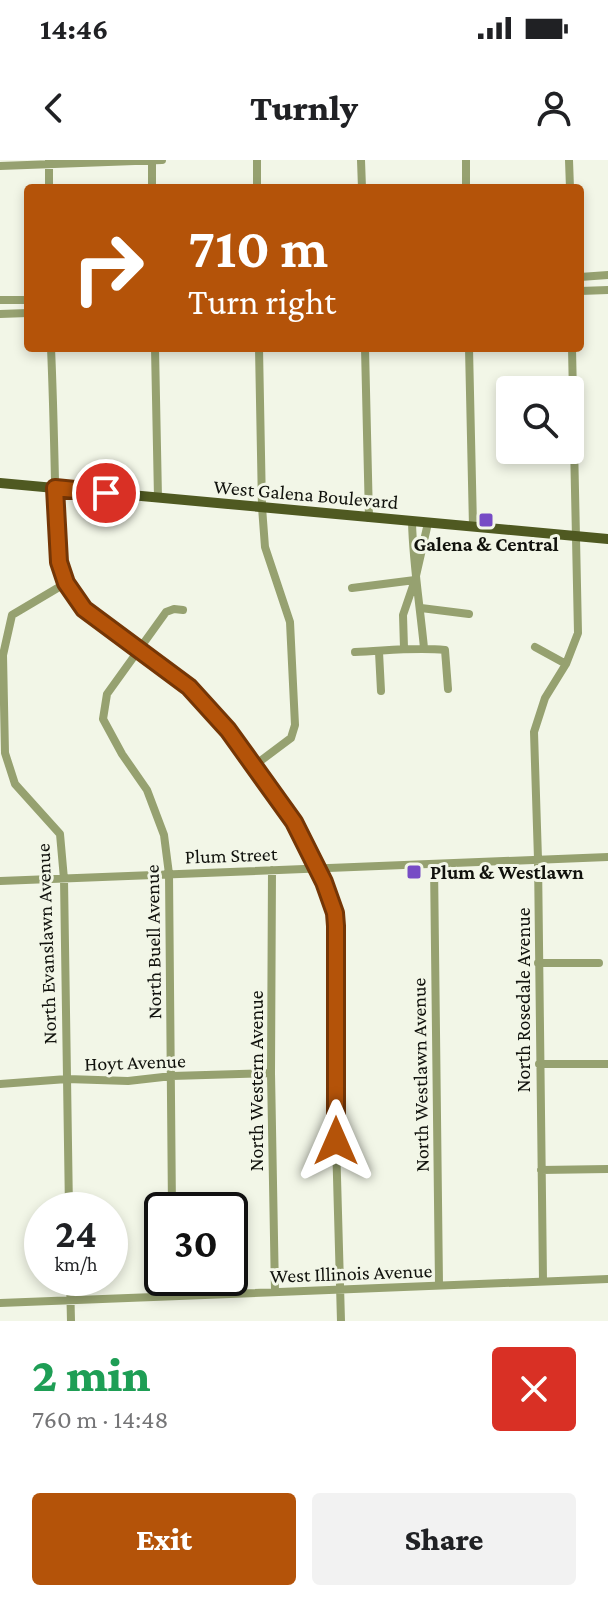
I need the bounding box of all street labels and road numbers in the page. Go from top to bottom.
street label: West Galena Boulevard [213,475,400,513]
street label: Plum Street [184,842,278,868]
street label: North Evanslawn Avenue [31,843,61,1045]
street label: North Buell Avenue [141,864,165,1020]
street label: North Rosedale Avenue [512,907,534,1093]
street label: North Westlawn Avenue [407,977,433,1172]
street label: North Western Avenue [245,990,267,1172]
street label: Hoyt Avenue [84,1049,186,1076]
street label: West Illinois Avenue [269,1259,433,1287]

